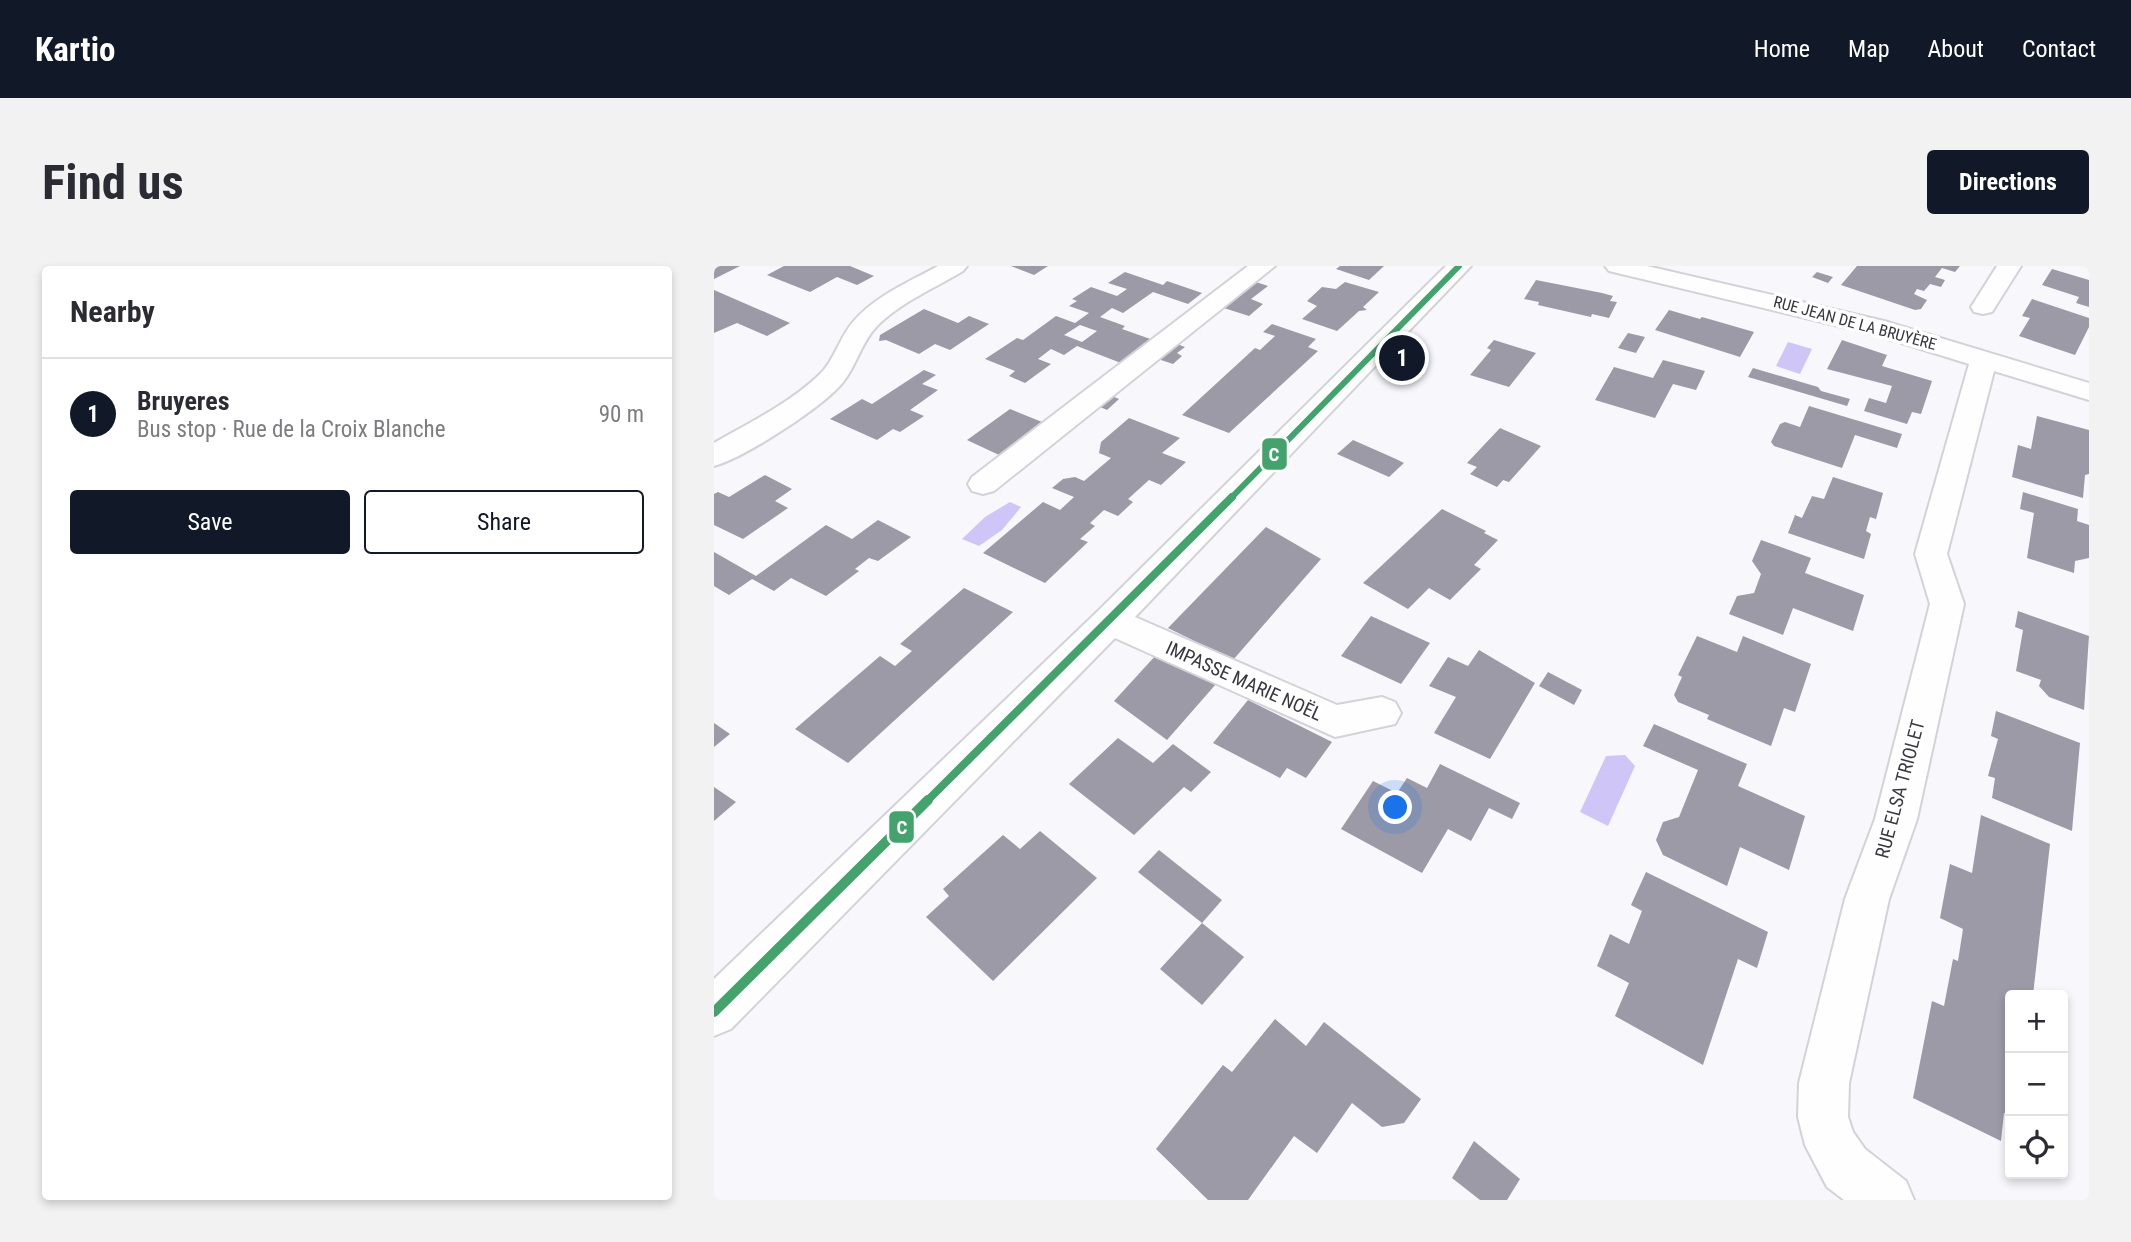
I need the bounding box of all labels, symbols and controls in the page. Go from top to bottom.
text: Kartio [35,30,115,69]
text: Home [1754,35,1810,63]
text: Map [1848,35,1890,63]
text: About [1928,35,1984,63]
text: Contact [2022,35,2096,63]
button: Directions [1927,150,2089,214]
text: Find us [42,154,184,211]
street label: RUE JEAN DE LA BRUYÈRE [1771,292,1939,354]
text: Nearby [70,294,155,329]
pin: 1 [1379,332,1425,384]
text: Bruyeres [137,386,229,416]
text: 1 [87,401,99,428]
text: 90 m [599,401,644,428]
text: Bus stop · Rue de la Croix Blanche [137,416,446,443]
line badge: C [1261,437,1288,471]
text: C [1269,443,1280,466]
button: Save [70,490,350,554]
button: Share [364,490,644,554]
street label: IMPASSE MARIE NOËL [1162,636,1326,726]
street label: RUE ELSA TRIOLET [1870,717,1930,861]
your location [1378,790,1412,824]
line badge: C [888,810,915,844]
text: C [897,816,908,839]
map controls [2005,990,2068,1179]
button: + [2005,990,2068,1053]
button: − [2005,1053,2068,1116]
button: locate [2005,1116,2068,1179]

